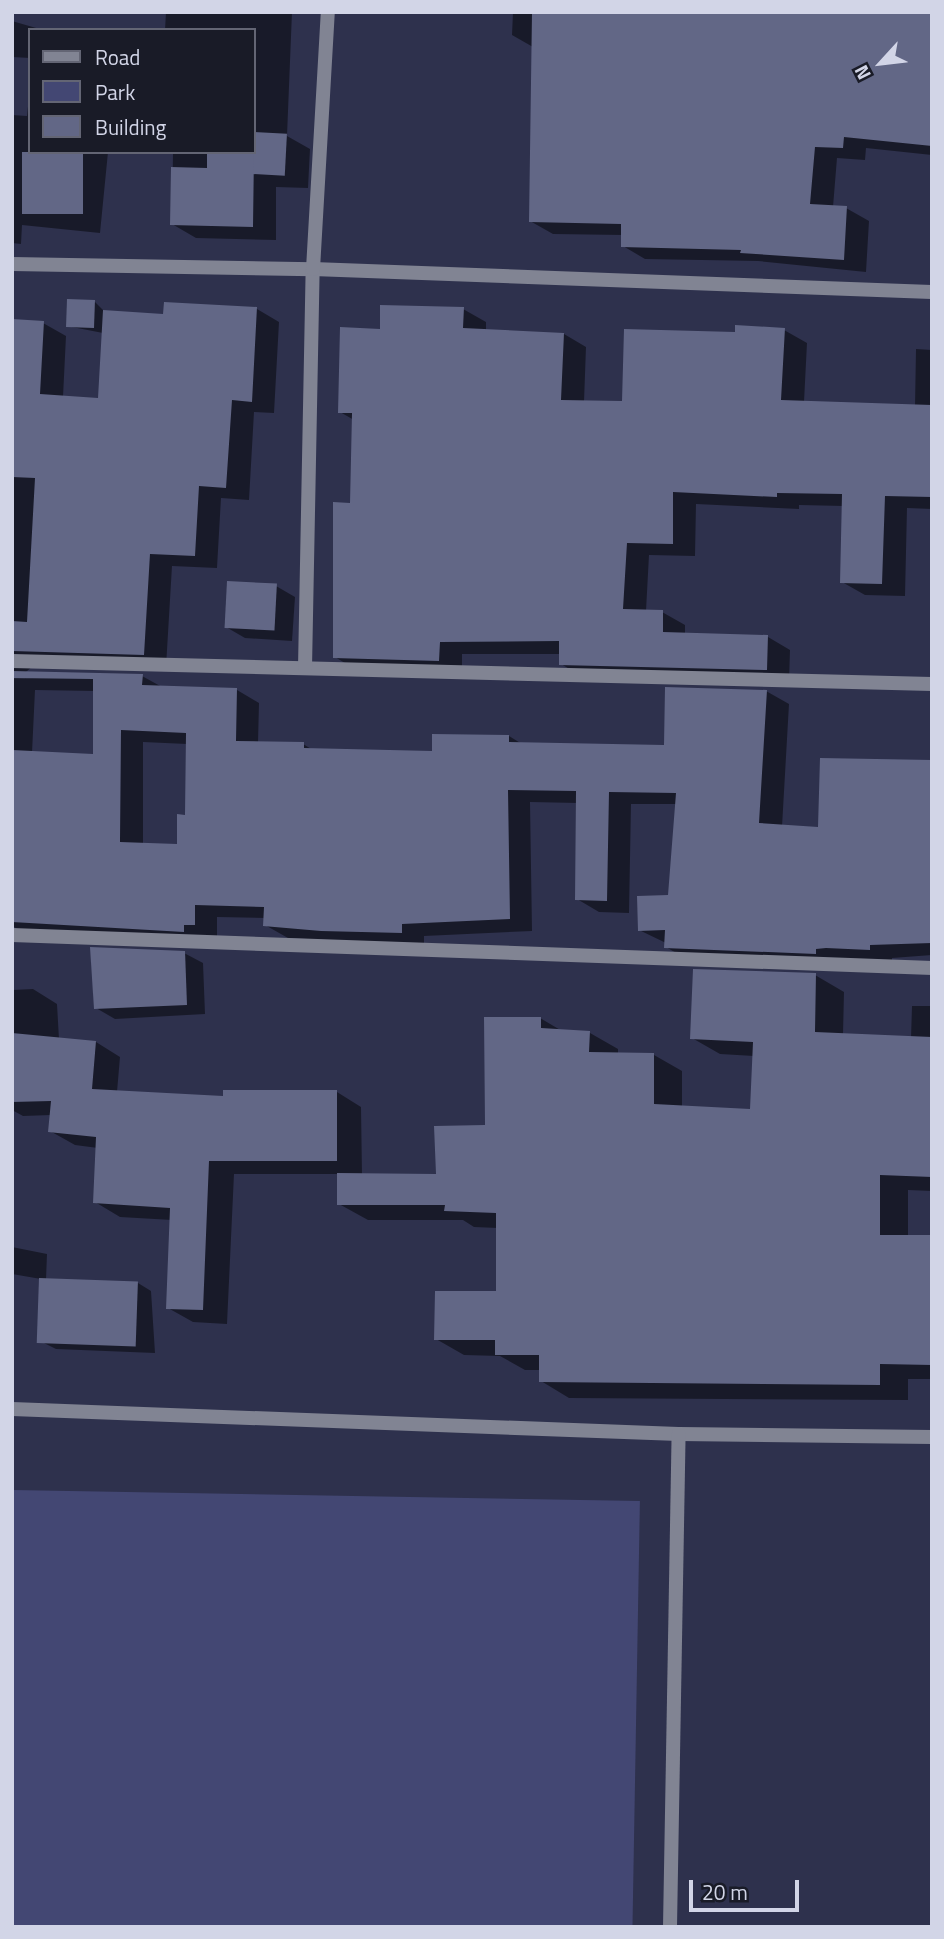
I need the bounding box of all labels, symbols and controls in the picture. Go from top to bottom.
legend [28,28,256,154]
north arrow [846,28,916,98]
text: Road [95,41,140,73]
text: N [846,60,878,85]
text: Park [95,76,135,108]
text: Building [95,111,166,143]
scale bar [692,1866,802,1910]
text: 20 m [702,1876,748,1908]

